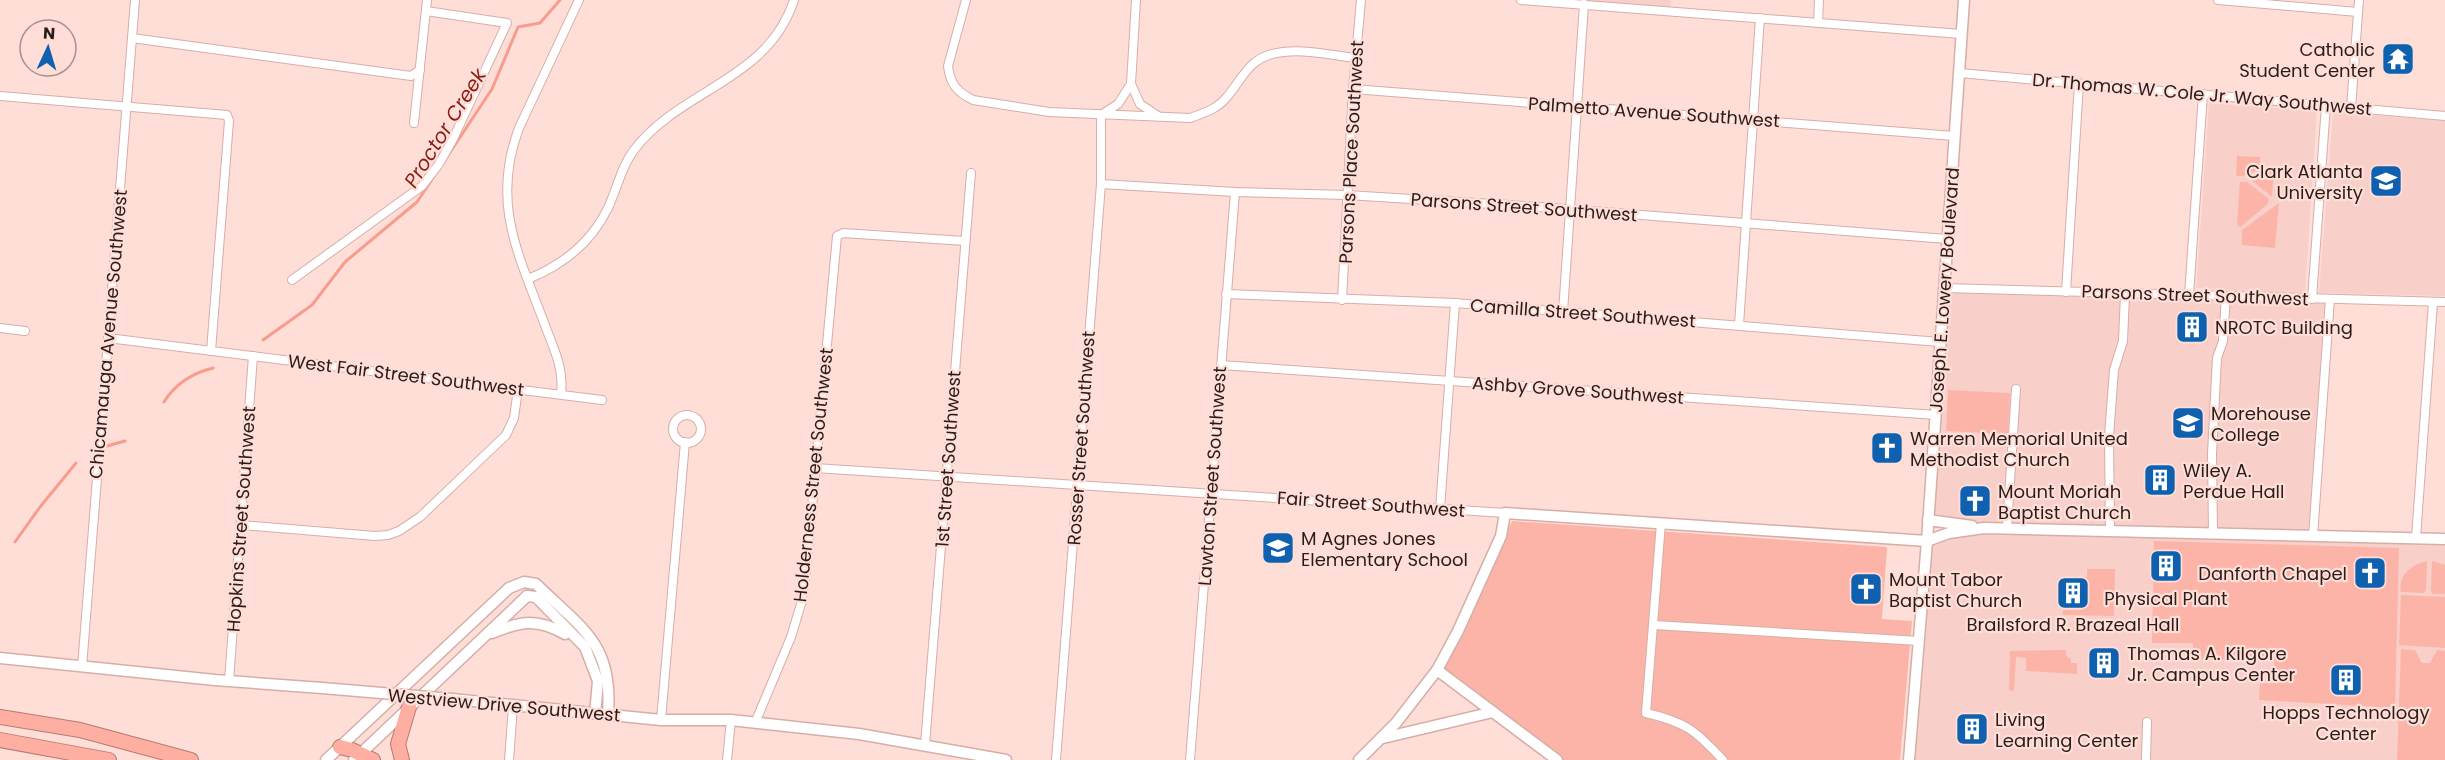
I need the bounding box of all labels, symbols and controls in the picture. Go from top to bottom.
north arrow [18,18,78,78]
text: N [42,22,56,45]
place label: Catholic Student Center [2239,37,2375,83]
street label: Parsons Place Southwest [1333,40,1369,264]
temple icon: Catholic Student Center [2380,41,2416,77]
water label: Proctor Creek [397,62,494,193]
street label: Dr. Thomas W. Cole Jr. Way Southwest [2031,67,2373,121]
street label: Palmetto Avenue Southwest [1527,91,1781,133]
place label: Clark Atlanta University [2246,159,2363,205]
school or university icon: Clark Atlanta University [2368,163,2404,199]
street label: Joseph E. Lowery Boulevard [1923,167,1965,413]
street label: Parsons Street Southwest [1410,187,1638,227]
street label: Chicamauga Avenue Southwest [83,188,133,480]
street label: Parsons Street Southwest [2081,279,2309,311]
street label: Camilla Street Southwest [1469,293,1697,333]
building icon: NROTC Building [2174,309,2210,345]
place label: NROTC Building [2215,315,2353,340]
street label: Rosser Street Southwest [1061,330,1101,546]
street label: Holderness Street Southwest [787,347,839,603]
street label: West Fair Street Southwest [286,348,526,402]
street label: Lawton Street Southwest [1192,365,1232,587]
street label: 1st Street Southwest [929,370,967,548]
street label: Ashby Grove Southwest [1471,370,1685,410]
place label: Morehouse College [2211,401,2311,447]
street label: Hopkins Street Southwest [221,405,261,633]
school or university icon: Morehouse College [2170,405,2206,441]
place label: Warren Memorial United Methodist Church [1910,426,2128,472]
church icon: Warren Memorial United Methodist Church [1869,430,1905,466]
place label: Wiley A. Perdue Hall [2183,458,2284,504]
building icon: Wiley A. Perdue Hall [2142,462,2178,498]
place label: Mount Moriah Baptist Church [1998,479,2131,525]
church icon: Mount Moriah Baptist Church [1957,483,1993,519]
street label: Fair Street Southwest [1276,485,1466,523]
place label: M Agnes Jones Elementary School [1301,526,1468,572]
school or university icon: M Agnes Jones Elementary School [1260,530,1296,566]
building icon: Physical Plant [2148,548,2184,584]
church icon: Danforth Chapel [2352,555,2388,591]
place label: Danforth Chapel [2198,561,2347,586]
place label: Mount Tabor Baptist Church [1889,567,2022,613]
church icon: Mount Tabor Baptist Church [1848,571,1884,607]
building icon: Brailsford R. Brazeal Hall [2055,575,2091,611]
place label: Physical Plant [2104,586,2228,611]
place label: Brailsford R. Brazeal Hall [1967,612,2179,637]
place label: Thomas A. Kilgore Jr. Campus Center [2127,641,2296,687]
building icon: Thomas A. Kilgore Jr. Campus Center [2086,645,2122,681]
building icon: Hopps Technology Center [2328,662,2364,698]
street label: Westview Drive Southwest [387,682,621,728]
place label: Hopps Technology Center [2262,700,2430,746]
place label: Living Learning Center [1995,707,2139,753]
building icon: Living Learning Center [1954,711,1990,747]

